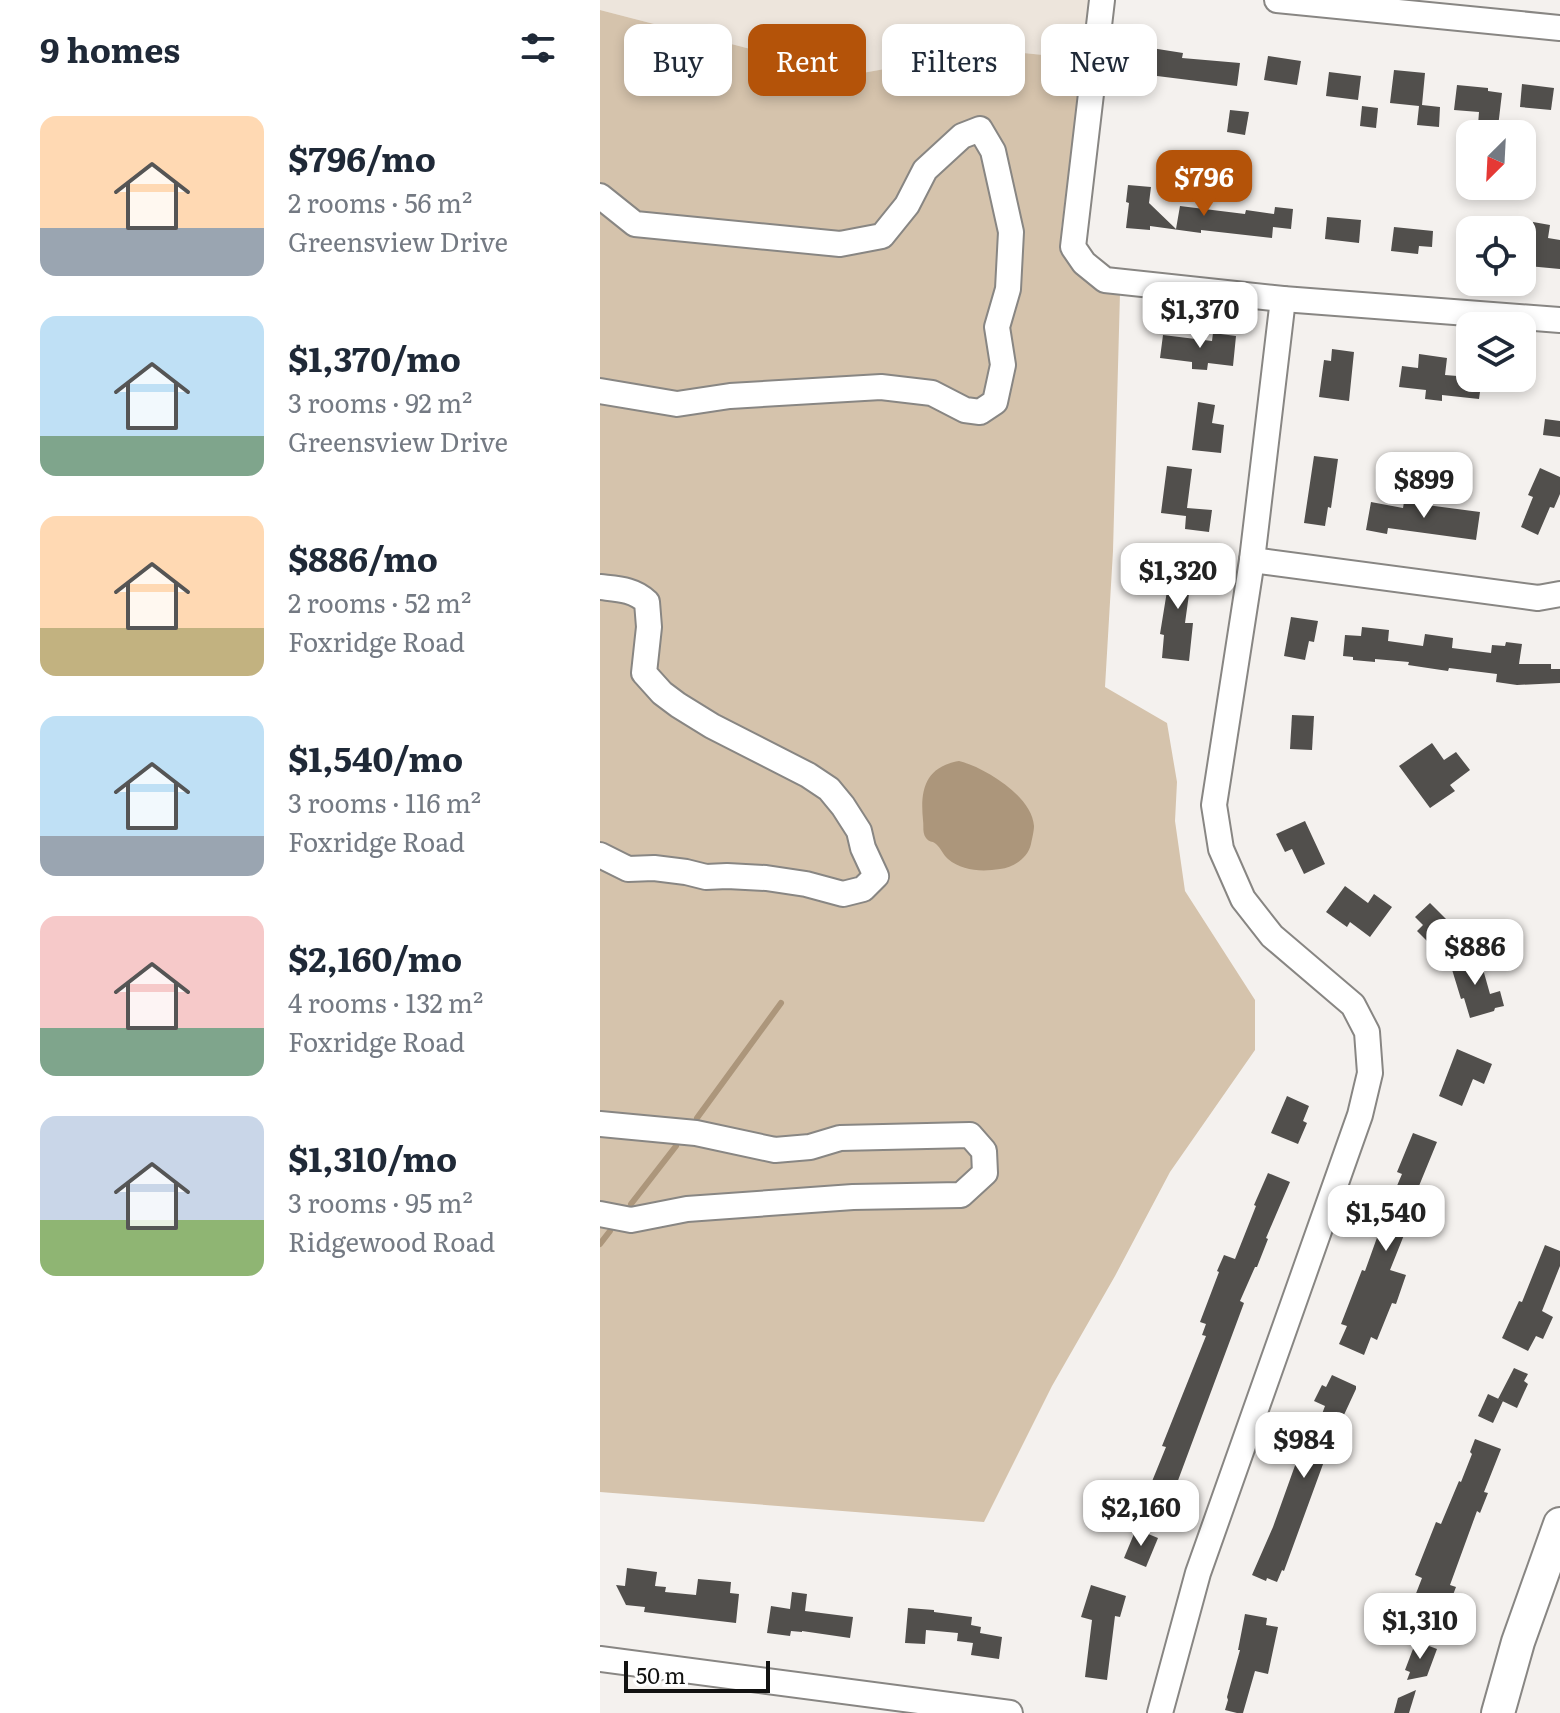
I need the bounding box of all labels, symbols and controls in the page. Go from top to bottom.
text: 9 homes [40,23,180,73]
chip: Buy [624,24,732,96]
chip: Rent [748,24,866,96]
chip: Filters [882,24,1025,96]
chip: New [1041,24,1157,96]
icon: filters [516,26,560,70]
north arrow [1456,120,1536,200]
map controls [1456,120,1536,392]
text: $796/mo [288,132,436,182]
icon: home [104,148,200,244]
pin: $796 [1157,150,1251,218]
text: $796 [1174,156,1234,195]
text: 2 rooms · 56 m² [288,182,472,221]
button: locate [1456,216,1536,296]
text: Greensview Drive [288,221,508,260]
pin: $1,370 [1135,282,1265,350]
text: $1,370 [1161,288,1239,327]
button: layers [1456,312,1536,392]
text: $1,370/mo [288,332,461,382]
icon: home [104,348,200,444]
text: 3 rooms · 92 m² [288,382,472,421]
text: Greensview Drive [288,421,508,460]
pin: $899 [1377,452,1471,520]
text: $899 [1394,458,1454,497]
text: $886/mo [288,532,438,582]
pin: $1,320 [1113,543,1243,611]
icon: home [104,548,200,644]
text: $1,320 [1139,549,1217,588]
text: 2 rooms · 52 m² [288,582,471,621]
text: Foxridge Road [288,621,465,660]
text: $1,540/mo [288,732,463,782]
icon: home [104,748,200,844]
text: 3 rooms · 116 m² [288,782,481,821]
text: Foxridge Road [288,821,465,860]
pin: $886 [1428,919,1522,987]
text: $886 [1444,925,1506,964]
text: $2,160/mo [288,932,462,982]
icon: home [104,948,200,1044]
text: 4 rooms · 132 m² [288,982,483,1021]
text: Foxridge Road [288,1021,465,1060]
text: $1,310/mo [288,1132,457,1182]
icon: home [104,1148,200,1244]
text: 3 rooms · 95 m² [288,1182,473,1221]
pin: $1,540 [1321,1185,1451,1253]
text: $1,540 [1346,1191,1426,1230]
text: Ridgewood Road [288,1221,495,1260]
pin: $984 [1257,1412,1351,1480]
text: $984 [1273,1418,1335,1457]
pin: $2,160 [1076,1480,1206,1548]
text: $2,160 [1101,1486,1181,1525]
pin: $1,310 [1355,1593,1485,1661]
text: $1,310 [1382,1599,1458,1638]
scale bar [624,1657,770,1693]
text: 50 m [636,1658,686,1691]

